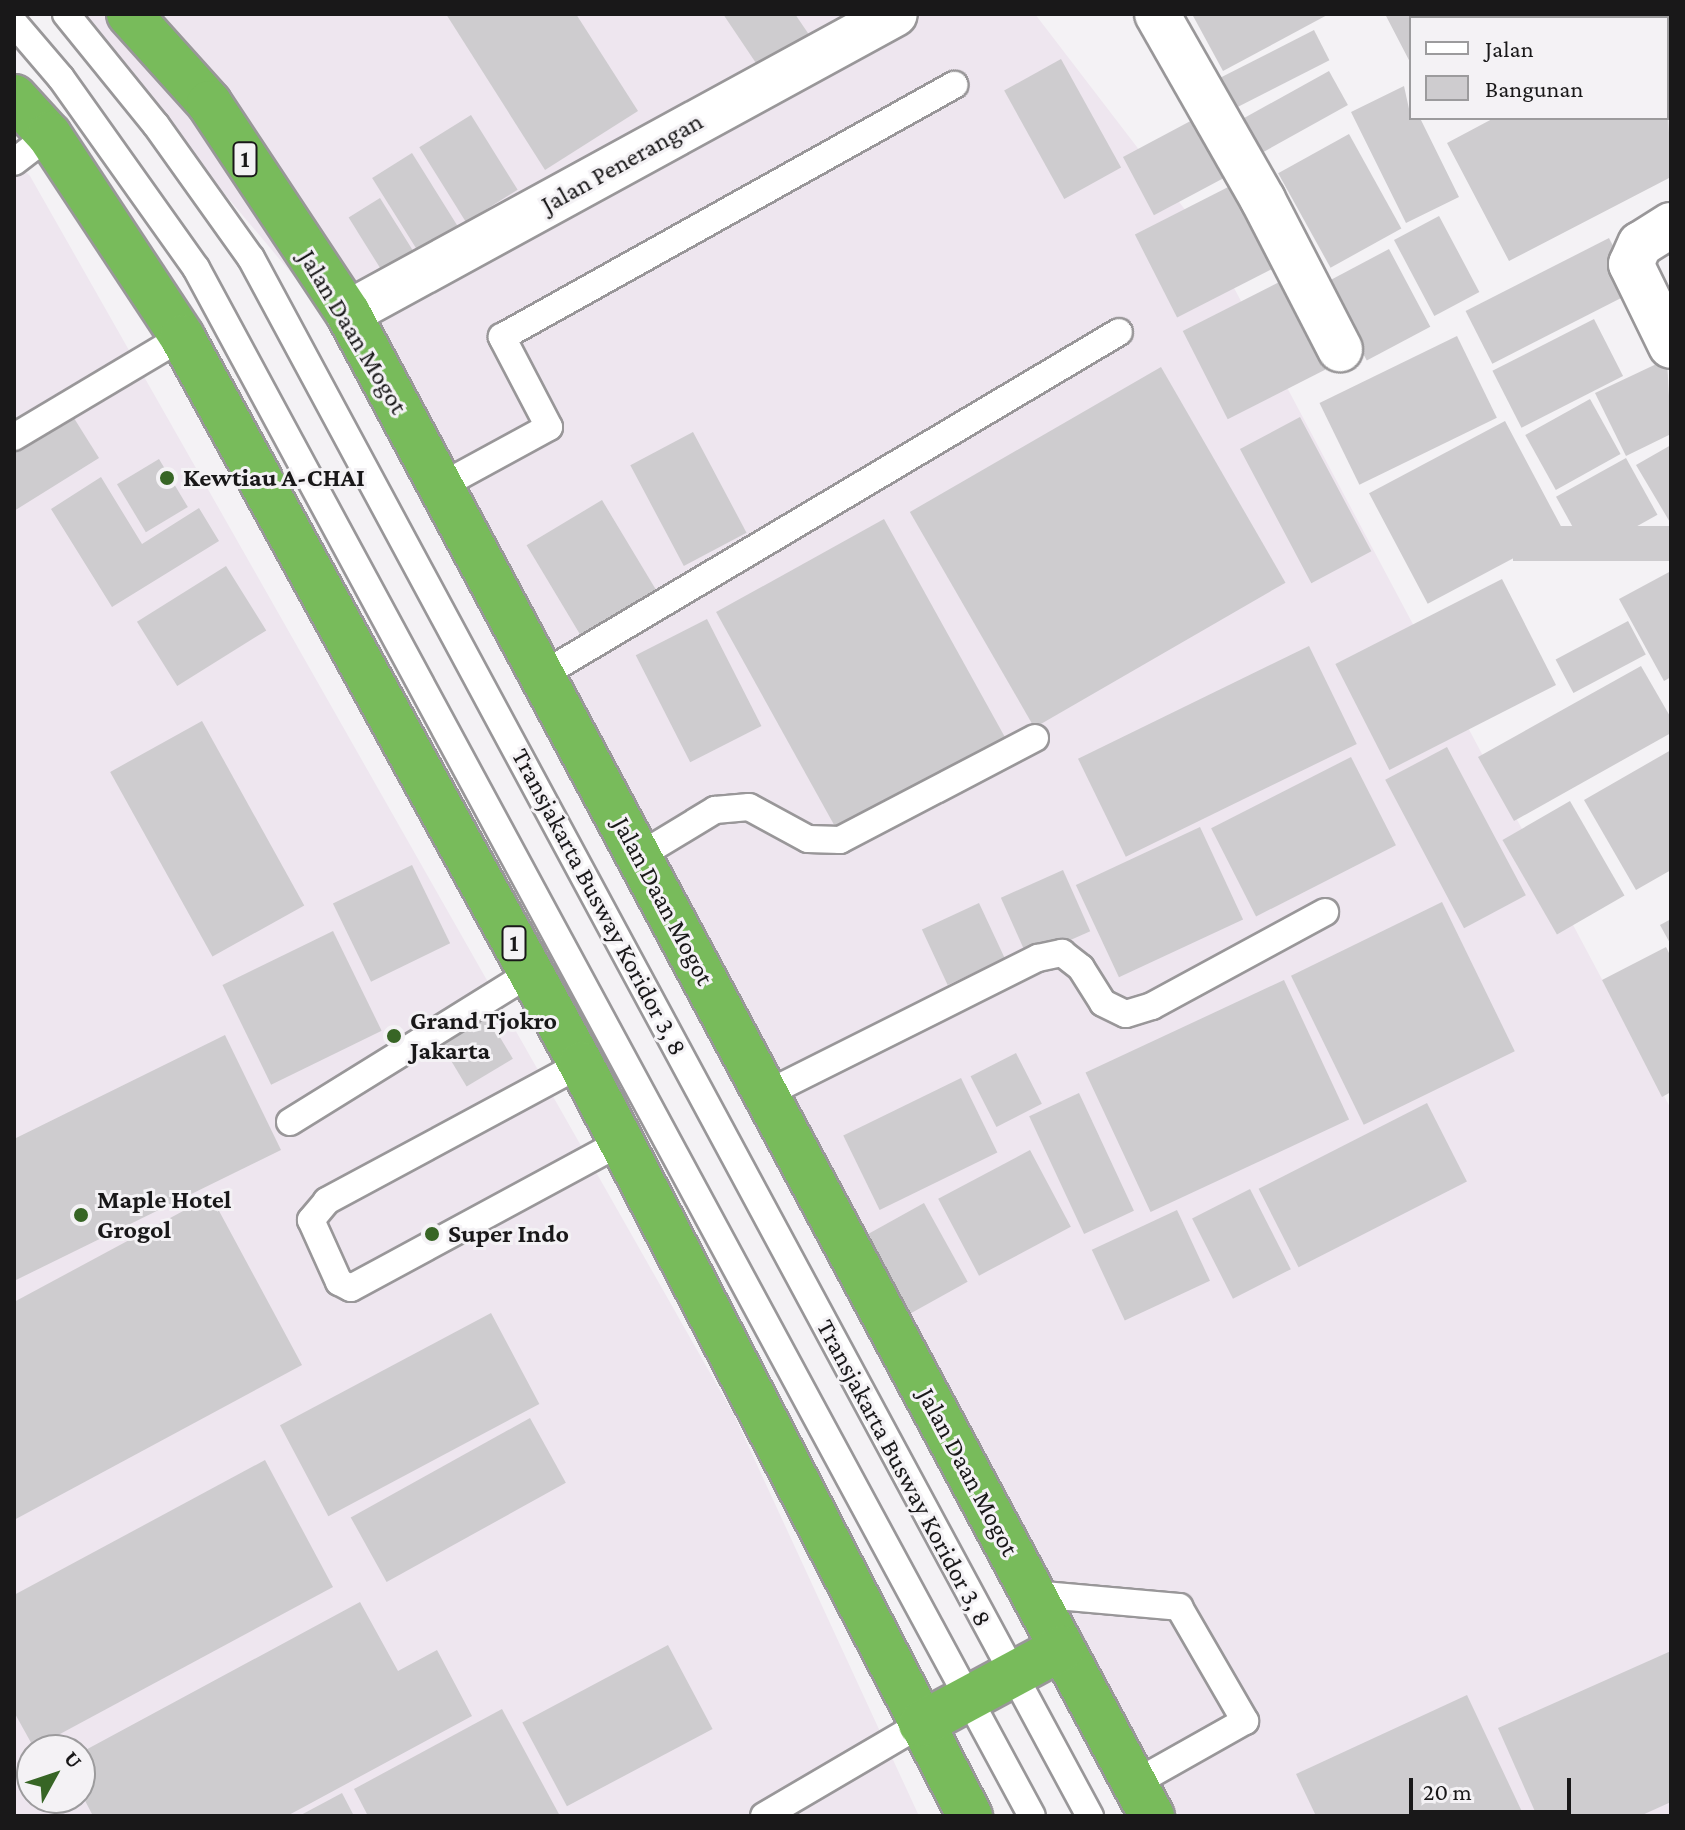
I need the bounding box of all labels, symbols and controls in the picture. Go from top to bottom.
legend [1409,16,1669,120]
text: Jalan [1485,35,1534,62]
text: Bangunan [1485,75,1583,102]
street label: Jalan Penerangan [536,106,708,220]
road number: 1 [231,139,259,179]
street label: Jalan Daan Mogot [292,244,414,420]
place label: Kewtiau A-CHAI [183,462,365,494]
marker: Kewtiau A-CHAI [158,469,176,487]
street label: Transjakarta Busway Koridor 3, 8 [505,743,693,1061]
street label: Jalan Daan Mogot [606,812,720,990]
road number: 1 [500,923,528,963]
place label: Grand Tjokro Jakarta [410,1005,557,1066]
marker: Grand Tjokro Jakarta [385,1027,403,1045]
place label: Maple Hotel Grogol [97,1184,231,1246]
marker: Maple Hotel Grogol [72,1206,90,1224]
place label: Super Indo [448,1218,569,1250]
marker: Super Indo [423,1225,441,1243]
street label: Transjakarta Busway Koridor 3, 8 [810,1314,998,1632]
street label: Jalan Daan Mogot [911,1383,1025,1561]
north arrow [16,1734,96,1814]
text: U [59,1746,88,1773]
scale bar [1413,1762,1575,1812]
text: 20 m [1423,1778,1472,1805]

